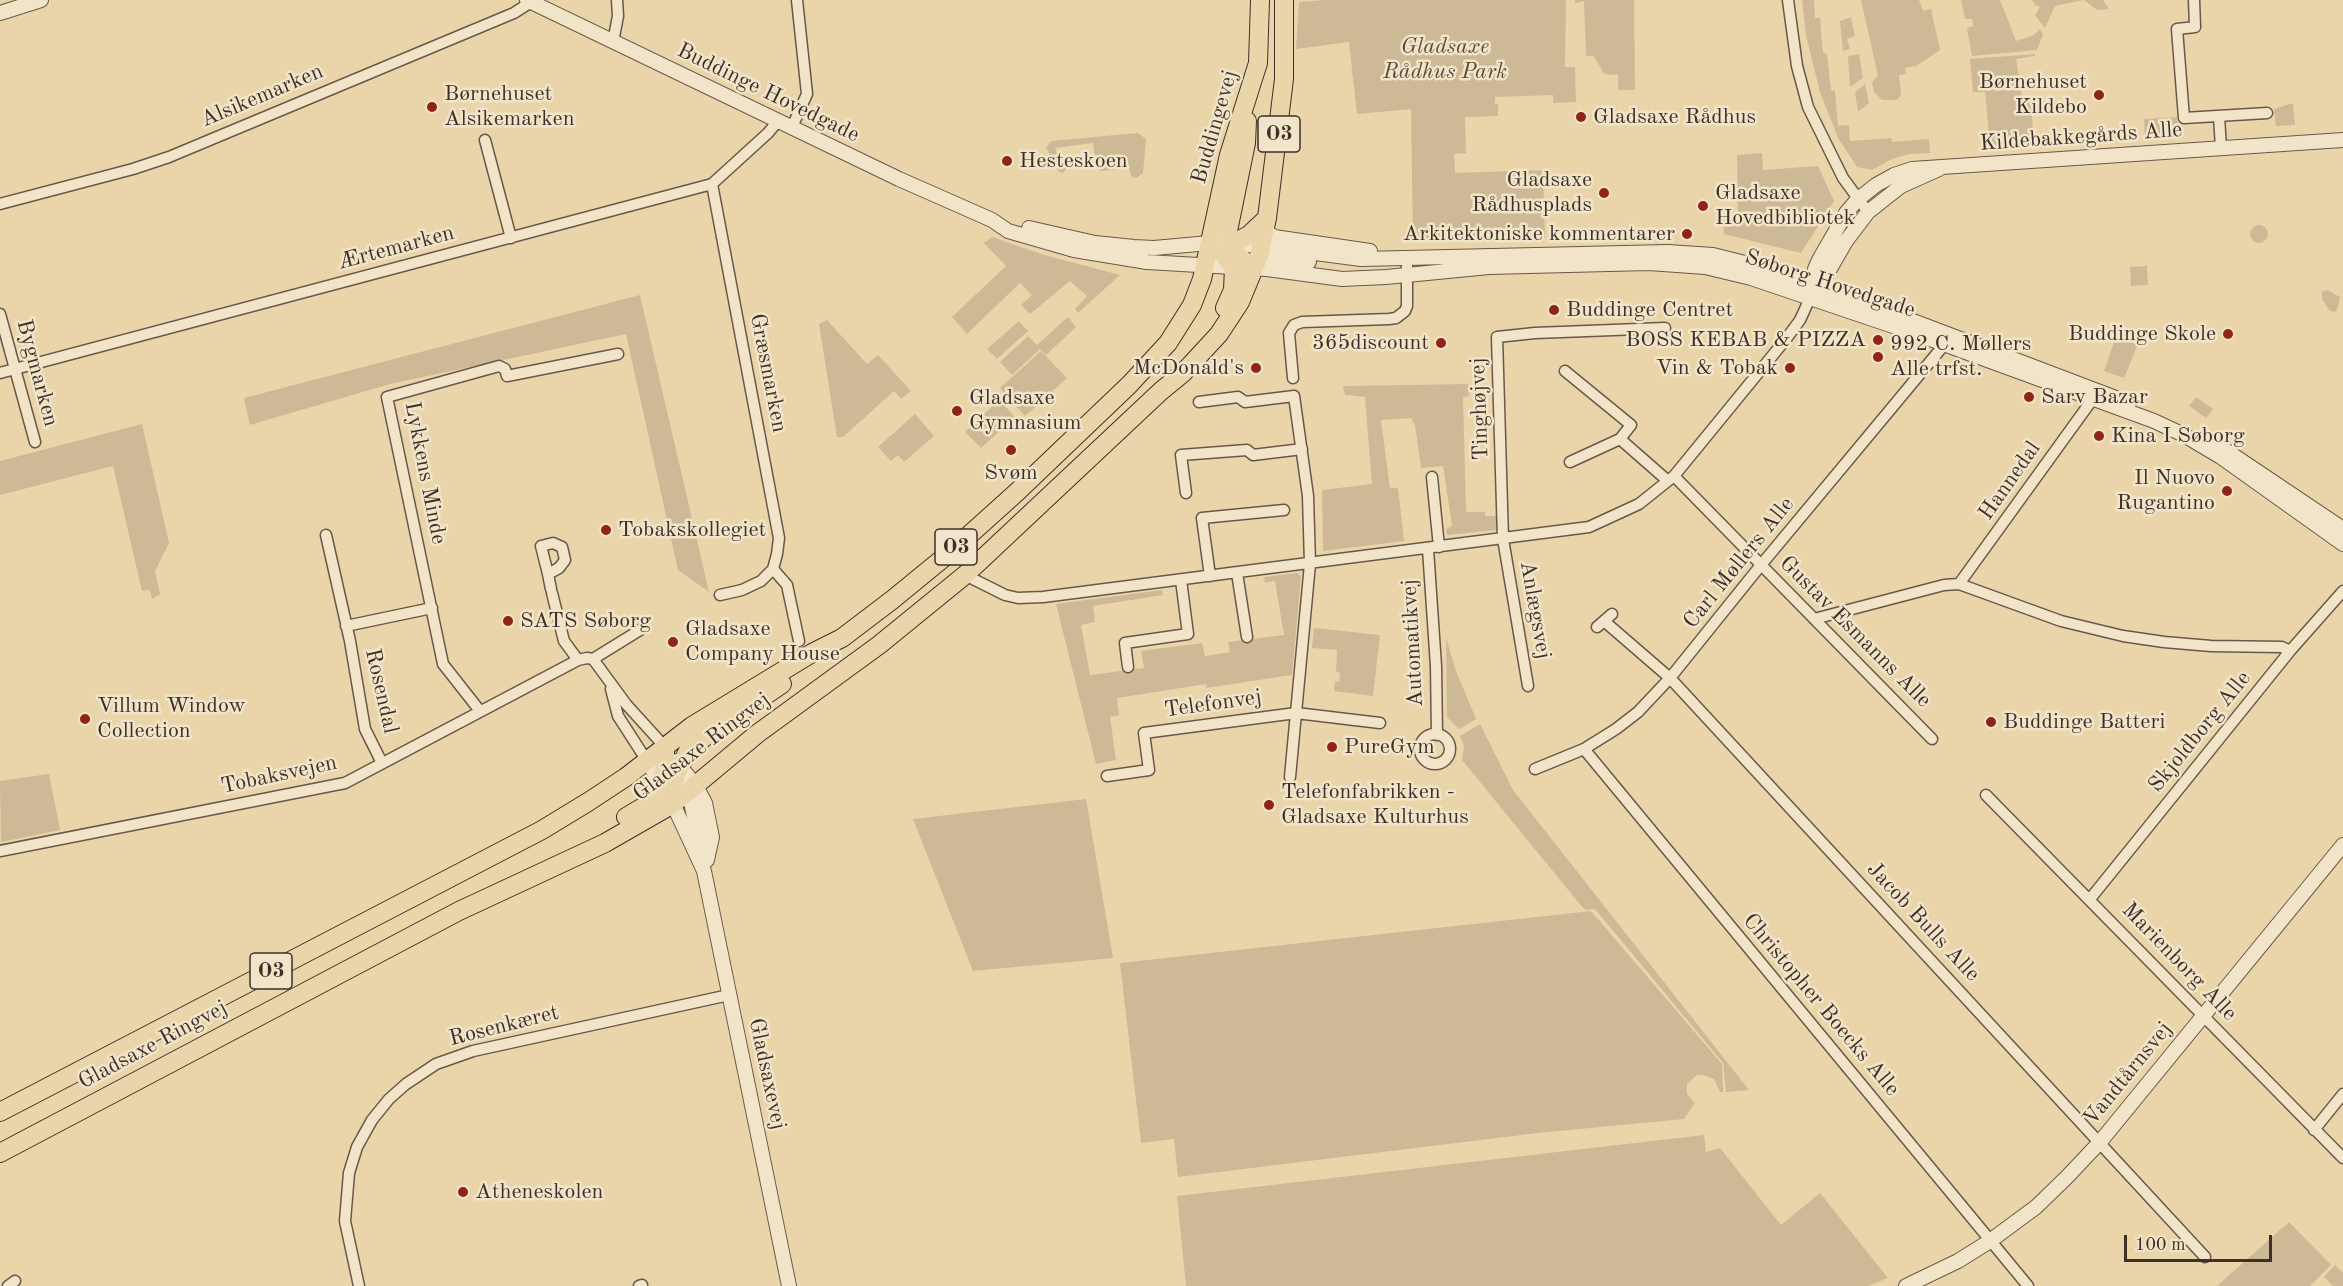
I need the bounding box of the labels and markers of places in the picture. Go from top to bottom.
place label: Børnehuset Kildebo [1979,69,2087,120]
place label: Børnehuset Alsikemarken [444,81,575,132]
marker: Børnehuset Kildebo [2092,88,2106,102]
marker: Børnehuset Alsikemarken [425,100,439,114]
place label: Gladsaxe Rådhus [1593,104,1756,130]
marker: Gladsaxe Rådhus [1574,110,1588,124]
place label: Hesteskoen [1019,148,1128,174]
marker: Hesteskoen [1000,154,1014,168]
place label: Gladsaxe Rådhusplads [1471,167,1592,218]
place label: Gladsaxe Hovedbibliotek [1715,180,1855,231]
marker: Gladsaxe Rådhusplads [1597,186,1611,200]
marker: Gladsaxe Hovedbibliotek [1696,199,1710,213]
place label: Arkitektoniske kommentarer [1403,221,1675,247]
marker: Arkitektoniske kommentarer [1680,227,1694,241]
place label: Buddinge Centret [1566,297,1733,323]
marker: Buddinge Centret [1547,303,1561,317]
place label: Buddinge Skole [2068,321,2216,347]
place label: BOSS KEBAB & PIZZA [1625,327,1866,353]
marker: Buddinge Skole [2221,327,2235,341]
place label: 365discount [1312,330,1429,356]
place label: 992 C. Møllers Alle trfst. [1890,331,2031,382]
marker: BOSS KEBAB & PIZZA [1871,333,1885,347]
marker: 365discount [1434,336,1448,350]
marker: 992 C. Møllers Alle trfst. [1871,350,1885,364]
place label: McDonald's [1133,355,1244,381]
place label: Vin & Tobak [1656,355,1778,381]
marker: McDonald's [1249,361,1263,375]
marker: Vin & Tobak [1783,361,1797,375]
place label: Sarv Bazar [2041,384,2148,410]
place label: Gladsaxe Gymnasium [969,385,1081,436]
marker: Sarv Bazar [2022,390,2036,404]
marker: Gladsaxe Gymnasium [950,404,964,418]
place label: Kina I Søborg [2111,423,2245,449]
marker: Kina I Søborg [2092,429,2106,443]
marker: Svøm [1004,443,1018,457]
place label: Svøm [984,460,1038,486]
place label: Il Nuovo Rugantino [2116,465,2215,516]
marker: Il Nuovo Rugantino [2220,484,2234,498]
place label: Tobakskollegiet [618,517,766,543]
marker: Tobakskollegiet [599,523,613,537]
place label: SATS Søborg [520,608,651,634]
marker: SATS Søborg [501,614,515,628]
place label: Gladsaxe Company House [685,616,840,668]
marker: Gladsaxe Company House [666,635,680,649]
place label: Villum Window Collection [97,693,246,744]
place label: Buddinge Batteri [2003,709,2165,735]
marker: Villum Window Collection [78,712,92,726]
marker: Buddinge Batteri [1984,715,1998,729]
place label: PureGym [1344,734,1435,760]
marker: PureGym [1325,740,1339,754]
place label: Telefonfabrikken - Gladsaxe Kulturhus [1281,779,1469,830]
marker: Telefonfabrikken - Gladsaxe Kulturhus [1262,798,1276,812]
place label: Atheneskolen [475,1179,603,1205]
marker: Atheneskolen [456,1185,470,1199]

